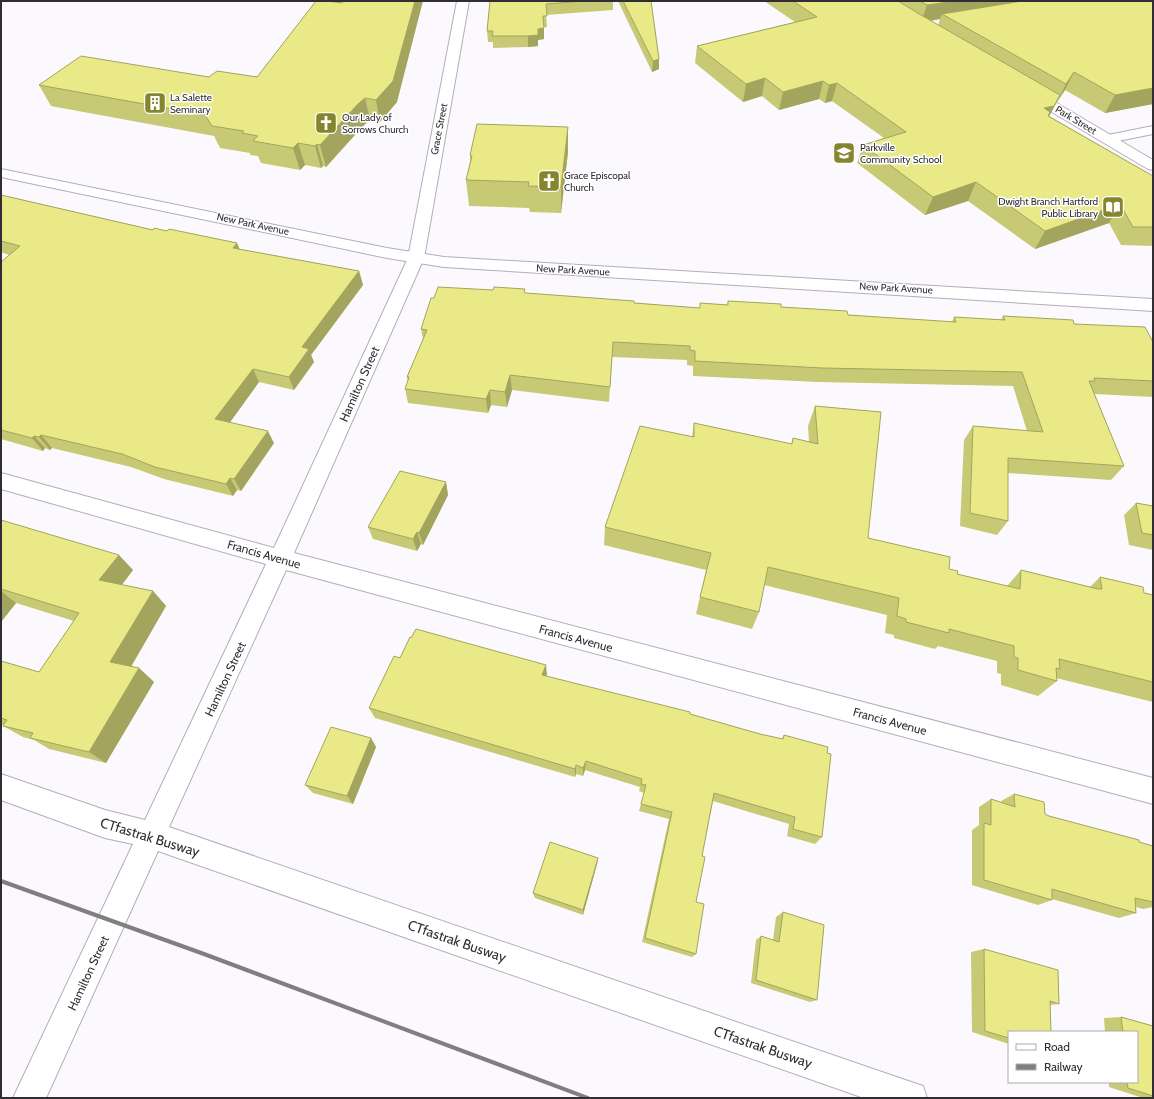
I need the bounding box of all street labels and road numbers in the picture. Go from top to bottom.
street label: Grace Street [428,102,450,156]
street label: Park Street [1053,103,1100,138]
street label: New Park Avenue [216,210,290,238]
street label: New Park Avenue [536,262,610,278]
street label: New Park Avenue [859,280,933,296]
street label: Hamilton Street [336,344,382,424]
street label: Francis Avenue [226,536,302,572]
street label: Francis Avenue [538,621,614,655]
street label: Hamilton Street [201,639,249,719]
street label: Francis Avenue [852,704,928,738]
street label: CTfastrak Busway [98,813,202,861]
street label: CTfastrak Busway [405,916,509,966]
street label: Hamilton Street [64,933,112,1013]
street label: CTfastrak Busway [711,1022,815,1072]

